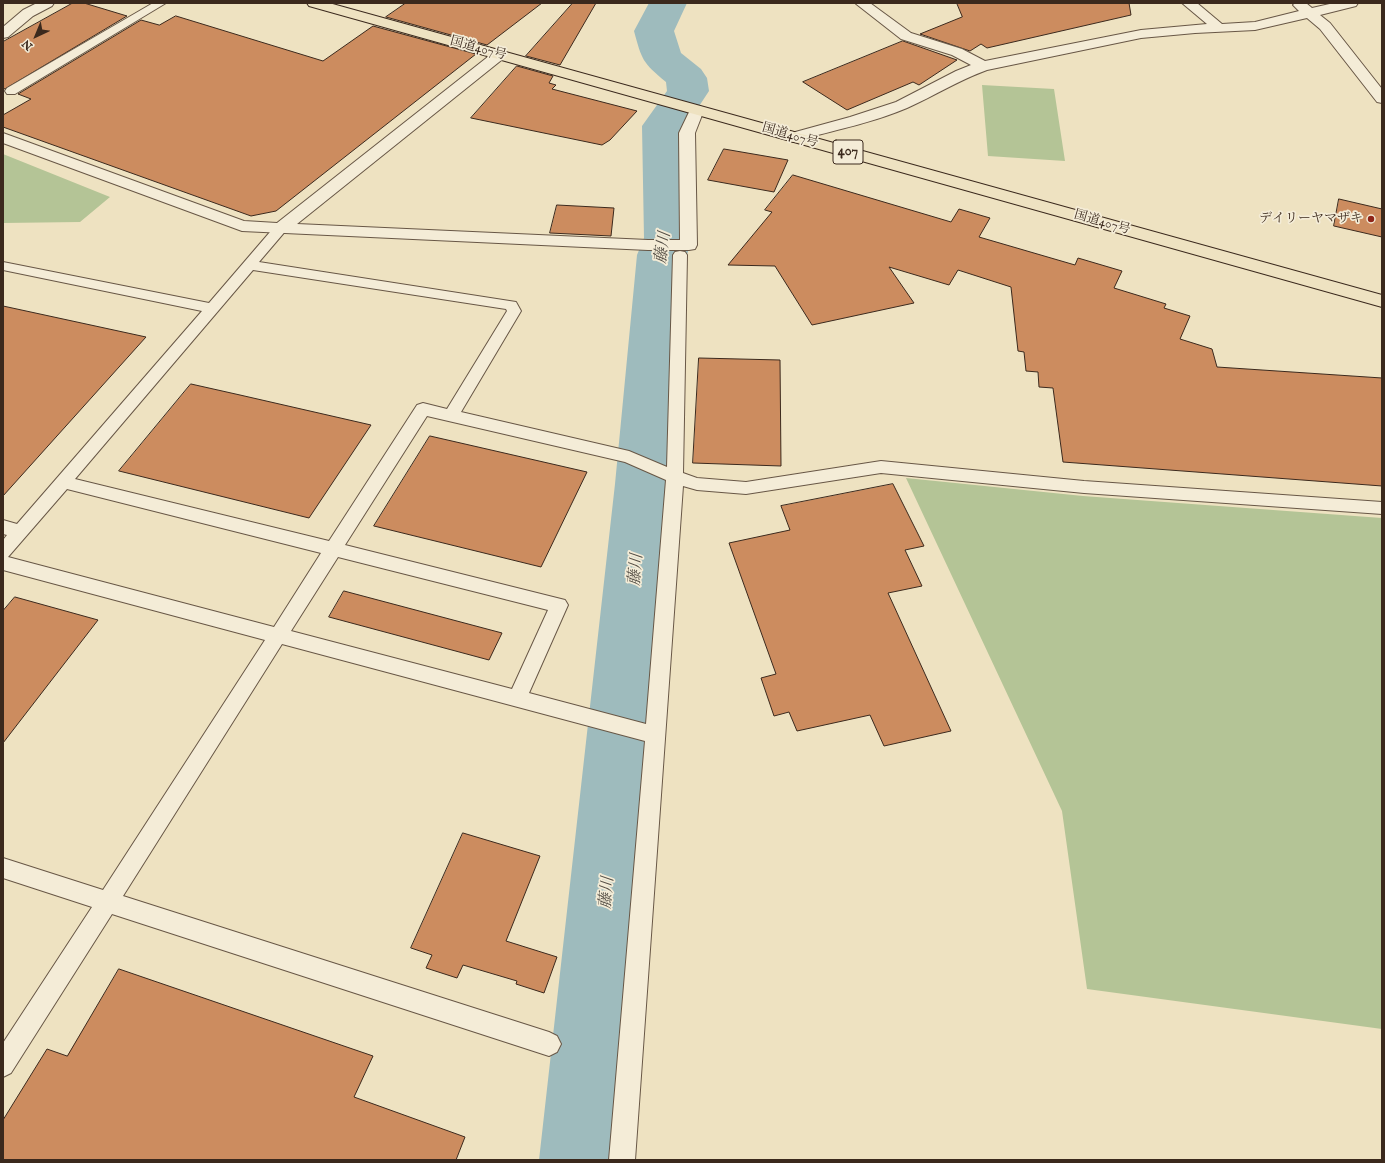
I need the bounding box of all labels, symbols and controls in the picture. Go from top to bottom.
north arrow [16,16,56,56]
street label: 国道407号 [448,34,508,64]
text: N [19,36,36,53]
street label: 国道407号 [760,121,820,151]
road number: 407 [833,140,863,164]
street label: 国道407号 [1072,208,1132,238]
place label: デイリーヤマザキ [1259,211,1363,227]
marker: デイリーヤマザキ [1366,214,1376,224]
water label: 藤川 [652,231,676,265]
water label: 藤川 [626,553,648,587]
water label: 藤川 [597,876,619,910]

